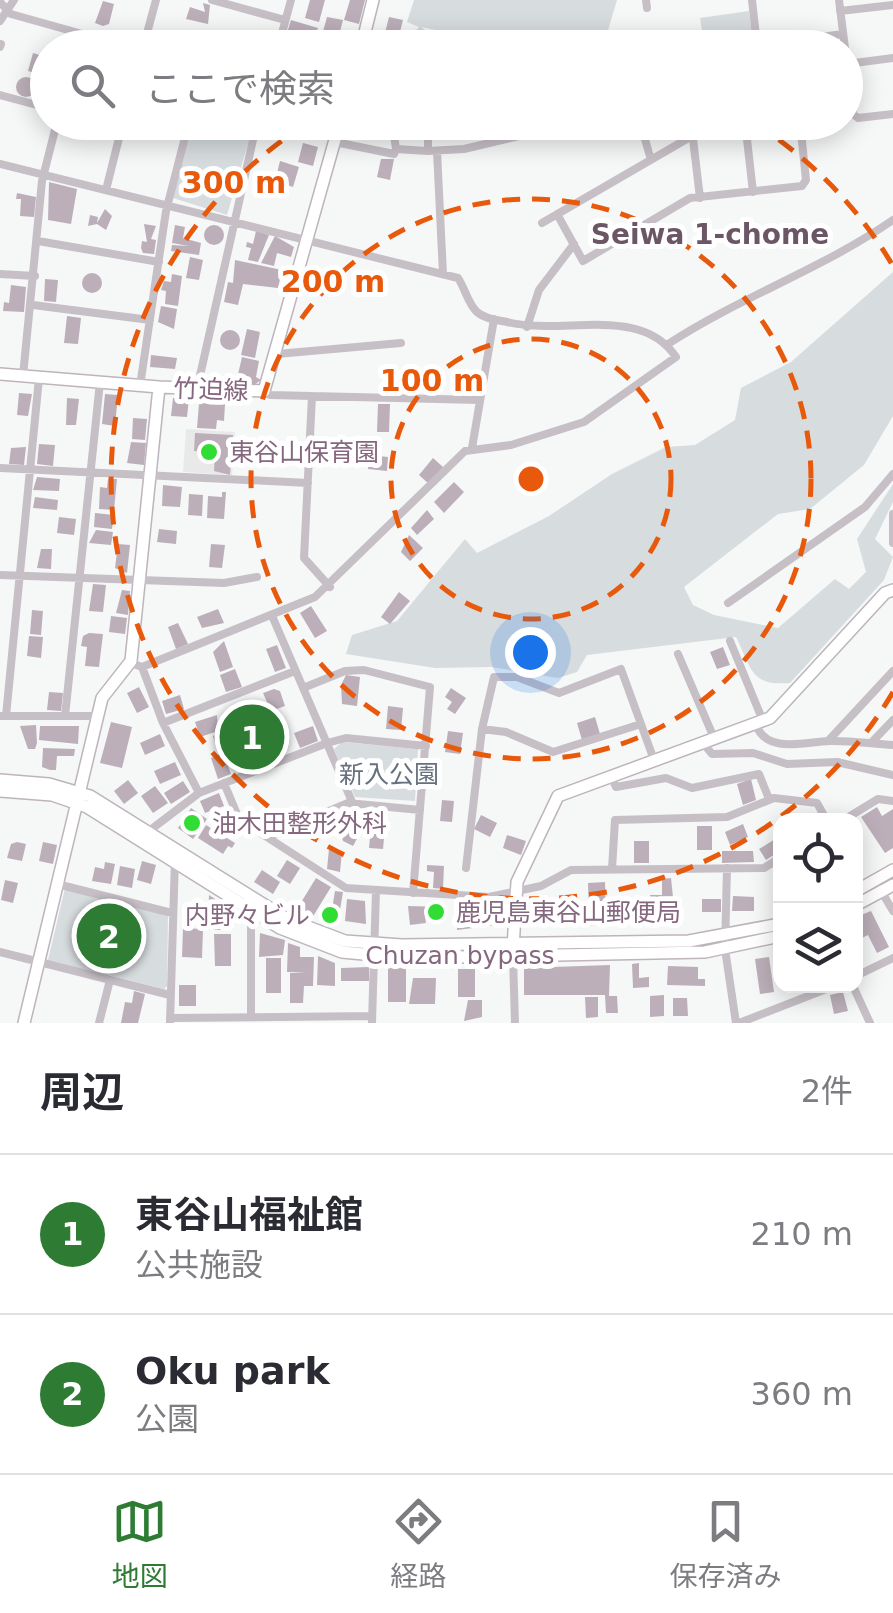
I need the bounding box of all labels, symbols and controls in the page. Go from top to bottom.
search box [30,30,863,140]
icon: search [65,58,120,113]
text: ここで検索 [145,67,335,111]
text: 300 m [182,165,286,200]
district label: Seiwa 1-chome [591,218,829,251]
text: 200 m [281,264,385,299]
text: 100 m [380,363,484,398]
street label: 竹迫線 [173,374,249,405]
place label: 東谷山保育園 [229,438,379,467]
marker: 東谷山保育園 [198,441,220,463]
centre of rings [513,461,549,497]
your location [505,627,556,678]
pin: 1 [220,700,284,774]
park label: 新入公園 [339,760,439,789]
place label: 油木田整形外科 [212,809,387,838]
marker: 油木田整形外科 [181,812,203,834]
map controls [773,813,863,993]
button: locate [773,813,863,903]
pin: 2 [76,898,142,974]
place label: 鹿児島東谷山郵便局 [456,898,681,927]
place label: 内野々ビル [185,901,310,930]
marker: 鹿児島東谷山郵便局 [425,901,447,923]
button: layers [773,903,863,993]
marker: 内野々ビル [319,904,341,926]
street label: Chuzan bypass [365,941,555,970]
text: 周辺 [40,1068,124,1117]
text: 2件 [801,1072,853,1110]
text: 東谷山福祉館 [135,1193,363,1237]
text: 1 [61,1215,84,1253]
text: 210 m [751,1215,853,1253]
text: 公共施設 [135,1246,263,1284]
text: Oku park [135,1349,330,1393]
text: 2 [61,1375,84,1413]
text: 360 m [751,1375,853,1413]
text: 公園 [135,1400,199,1438]
tab: 地図 [111,1494,168,1594]
tab: 経路 [390,1494,447,1594]
tab: 保存済み [669,1494,782,1594]

